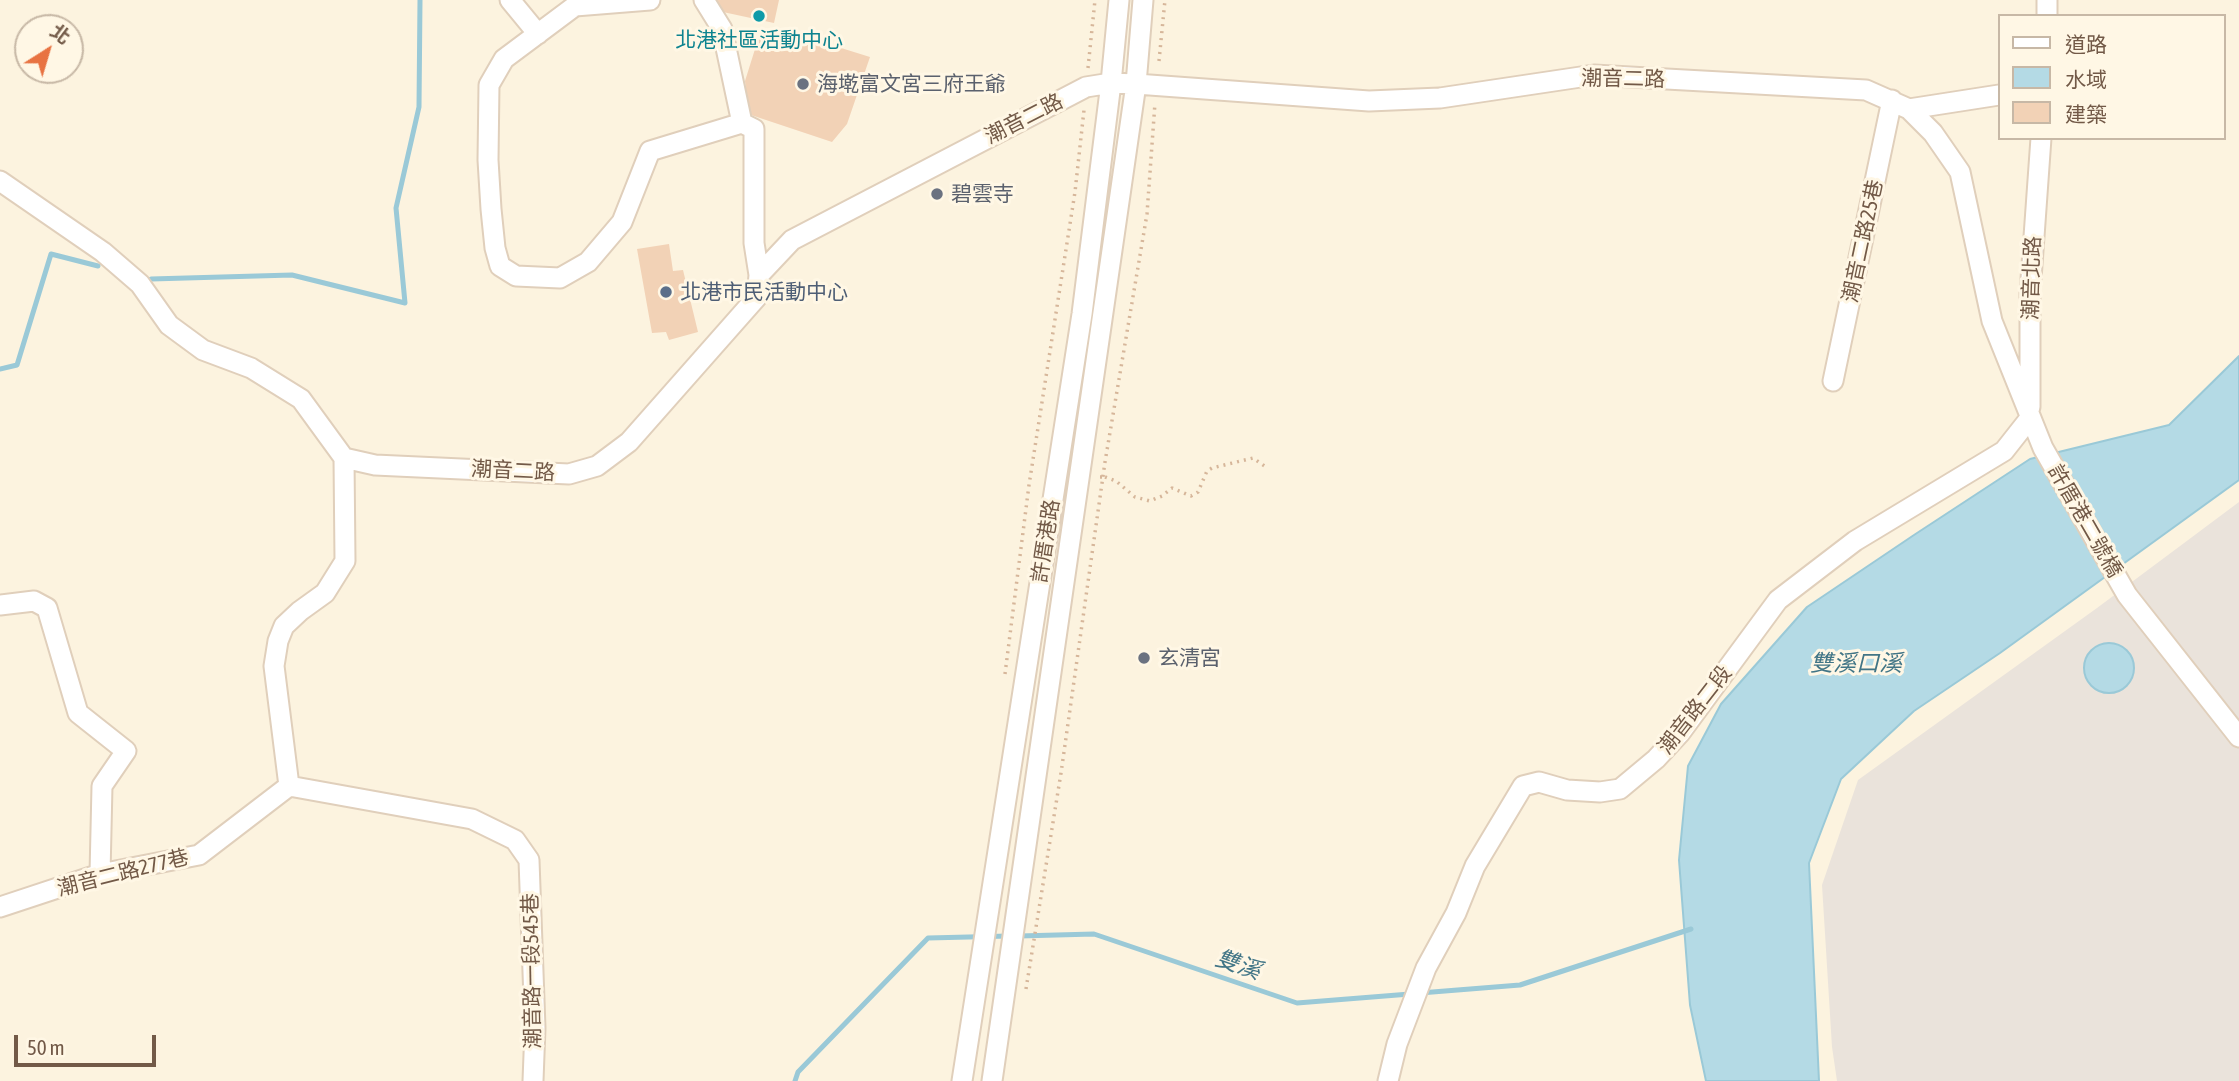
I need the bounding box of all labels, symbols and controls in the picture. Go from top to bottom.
marker: 北港社區活動中心 [751,8,767,24]
north arrow [14,14,84,84]
legend [1997,14,2225,140]
text: 北 [46,19,75,48]
place label: 北港社區活動中心 [675,27,843,53]
text: 道路 [2065,32,2107,56]
street label: 潮音二路 [1581,66,1665,92]
text: 水域 [2065,67,2107,91]
place label: 海墘富文宮三府王爺 [817,71,1006,97]
marker: 海墘富文宮三府王爺 [795,76,811,92]
street label: 潮音二路 [981,89,1067,149]
text: 建築 [2065,102,2107,126]
street label: 潮音二路25巷 [1838,177,1888,305]
place label: 碧雲寺 [951,181,1014,207]
marker: 碧雲寺 [929,186,945,202]
street label: 潮音北路 [2018,236,2046,320]
place label: 北港市民活動中心 [680,279,848,305]
marker: 北港市民活動中心 [658,284,674,300]
street label: 潮音二路 [470,456,556,486]
street label: 許厝港二號橋 [2043,460,2127,582]
street label: 許厝港路 [1027,498,1065,584]
place label: 玄清宮 [1158,645,1221,671]
marker: 玄清宮 [1136,650,1152,666]
water label: 雙溪口溪 [1810,650,1902,678]
street label: 潮音路二段 [1653,661,1737,759]
street label: 潮音二路277巷 [55,844,191,902]
street label: 潮音路一段545巷 [518,893,546,1049]
water label: 雙溪 [1212,944,1264,986]
scale bar [18,1021,159,1066]
text: 50 m [27,1035,65,1059]

